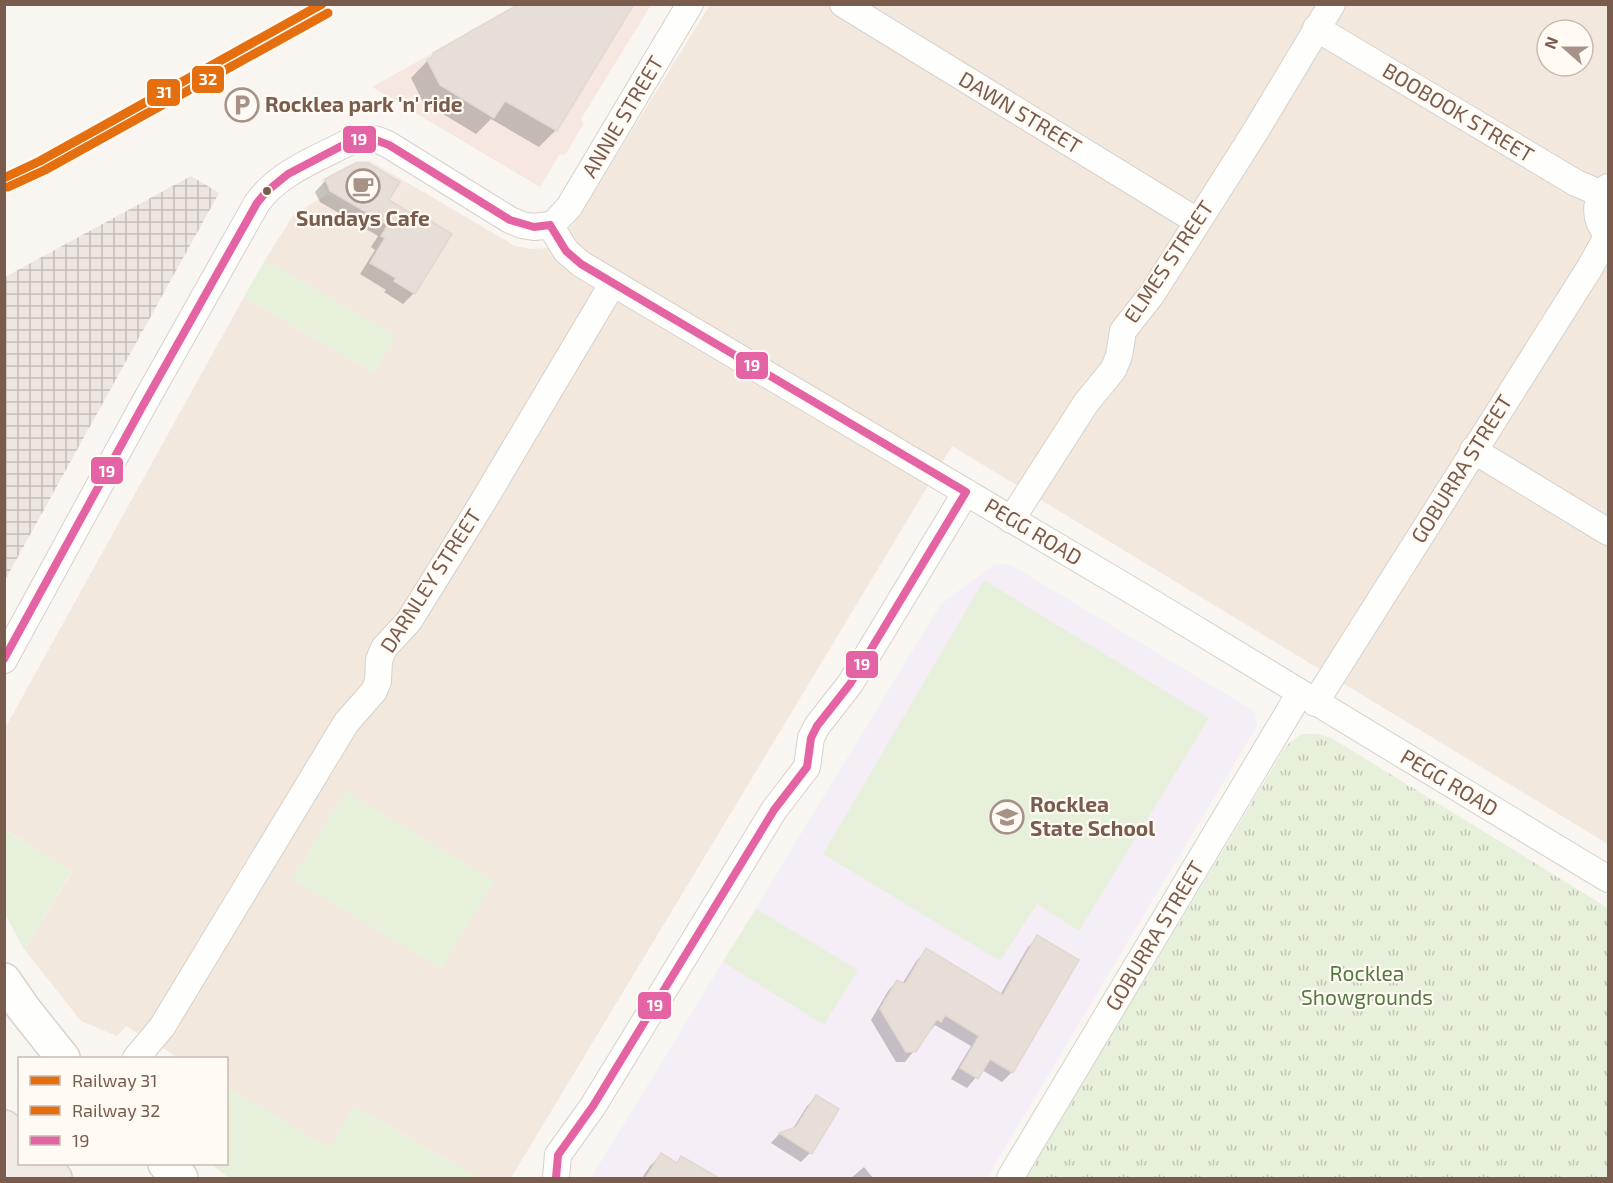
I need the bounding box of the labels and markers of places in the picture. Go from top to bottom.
parking icon: Rocklea park 'n' ride [224,87,260,123]
place label: Rocklea park 'n' ride [265,91,463,116]
cafe icon: Sundays Cafe [345,168,381,204]
unlabelled marker [261,185,273,197]
place label: Sundays Cafe [296,205,430,231]
place label: Rocklea State School [1030,791,1155,840]
school or university icon: Rocklea State School [989,799,1025,835]

